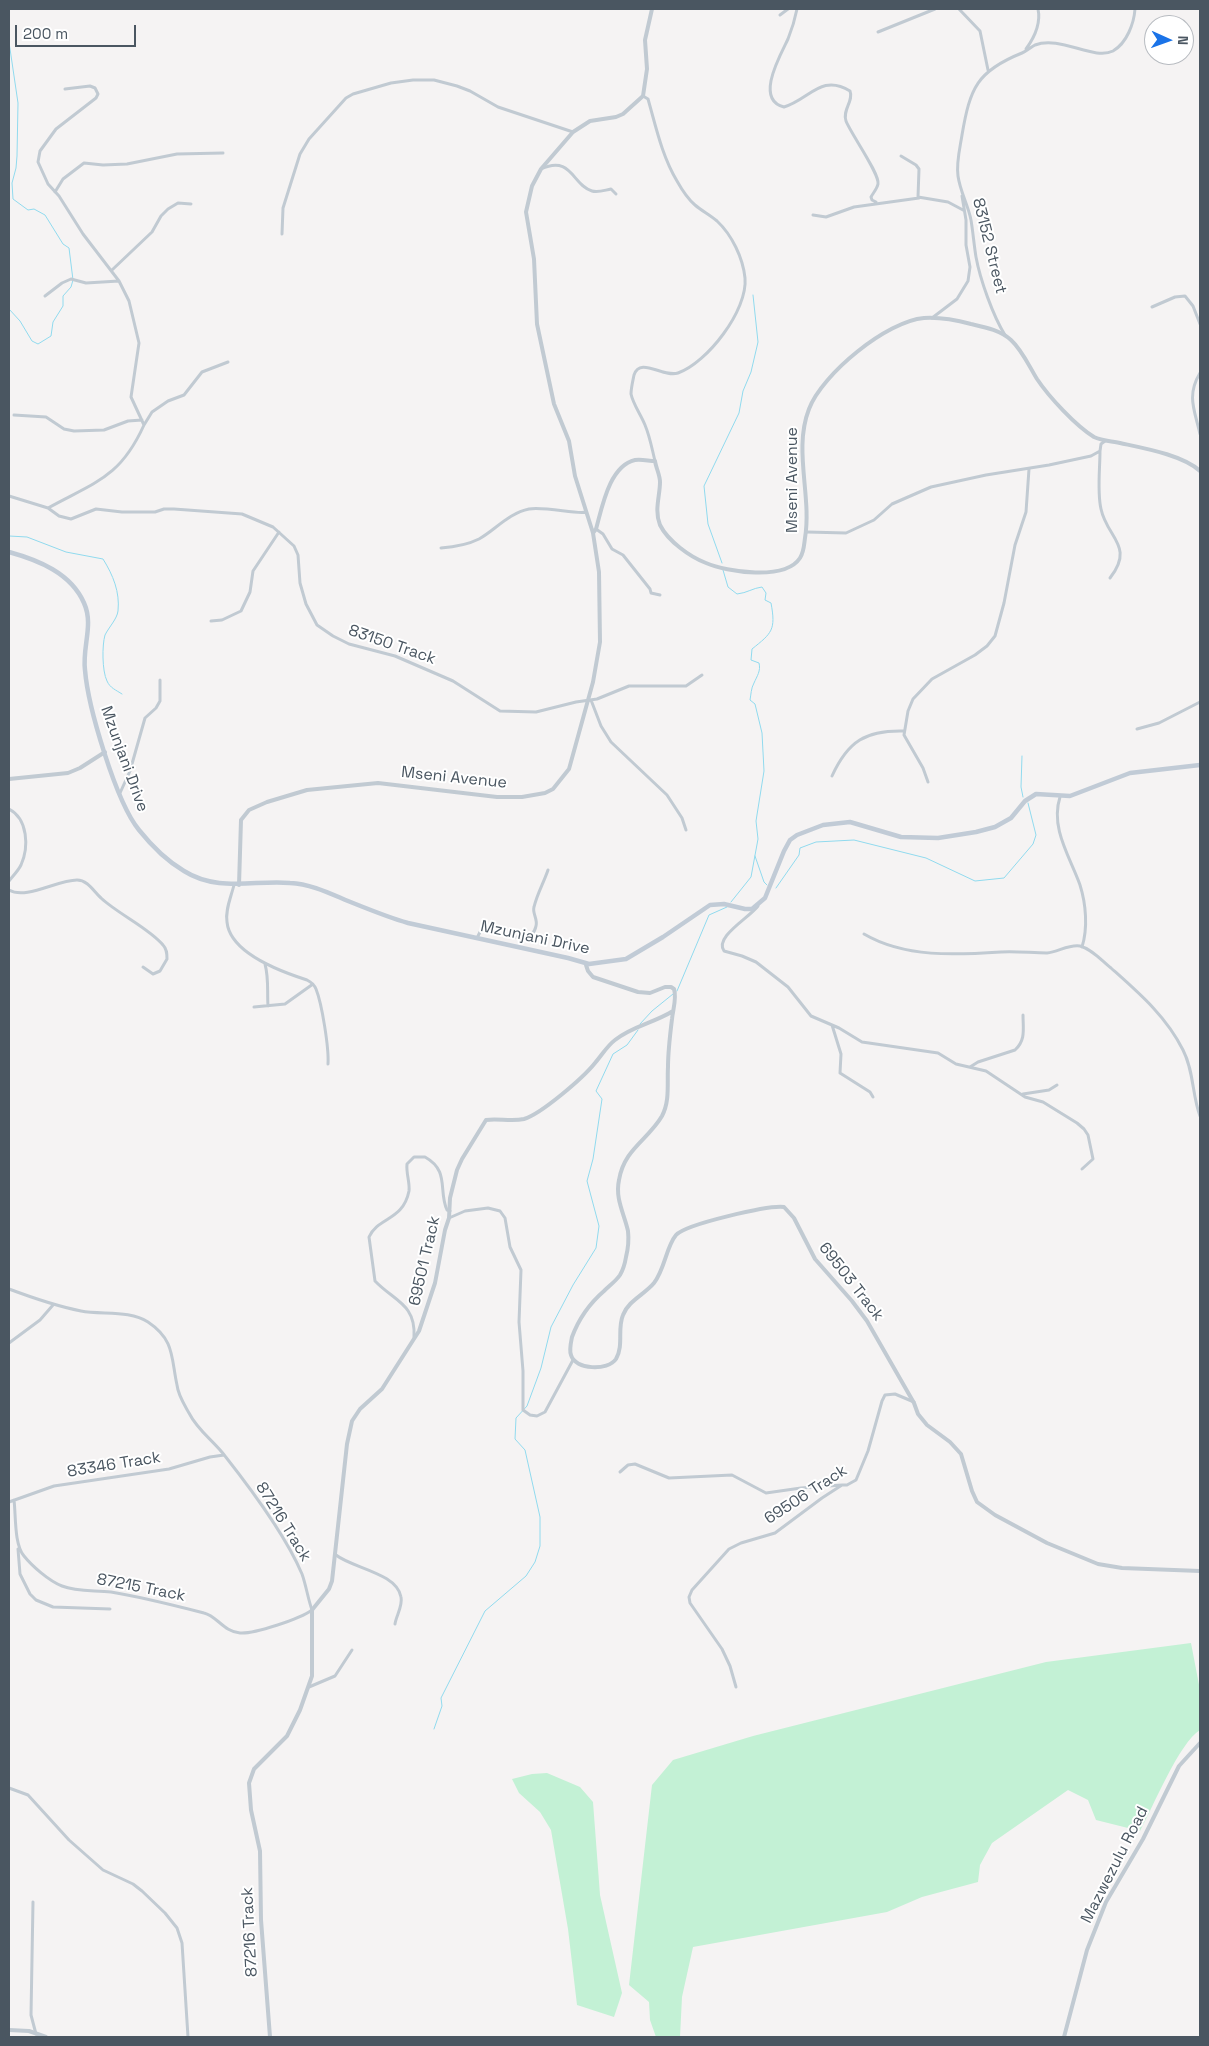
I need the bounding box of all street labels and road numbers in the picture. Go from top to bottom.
street label: 83152 Street [968,196,1010,296]
street label: Mseni Avenue [783,427,803,533]
street label: 83150 Track [346,621,438,669]
street label: Mzunjani Drive [96,704,152,814]
street label: Mseni Avenue [400,763,508,793]
street label: Mzunjani Drive [479,917,591,959]
street label: 69501 Track [405,1214,445,1308]
street label: 69503 Track [814,1239,888,1325]
street label: 83346 Track [66,1448,162,1482]
street label: 69506 Track [761,1461,851,1529]
street label: 87216 Track [251,1479,315,1565]
street label: 87215 Track [95,1570,187,1606]
street label: Mazwezulu Road [1077,1803,1153,1927]
street label: 87216 Track [238,1887,262,1977]

